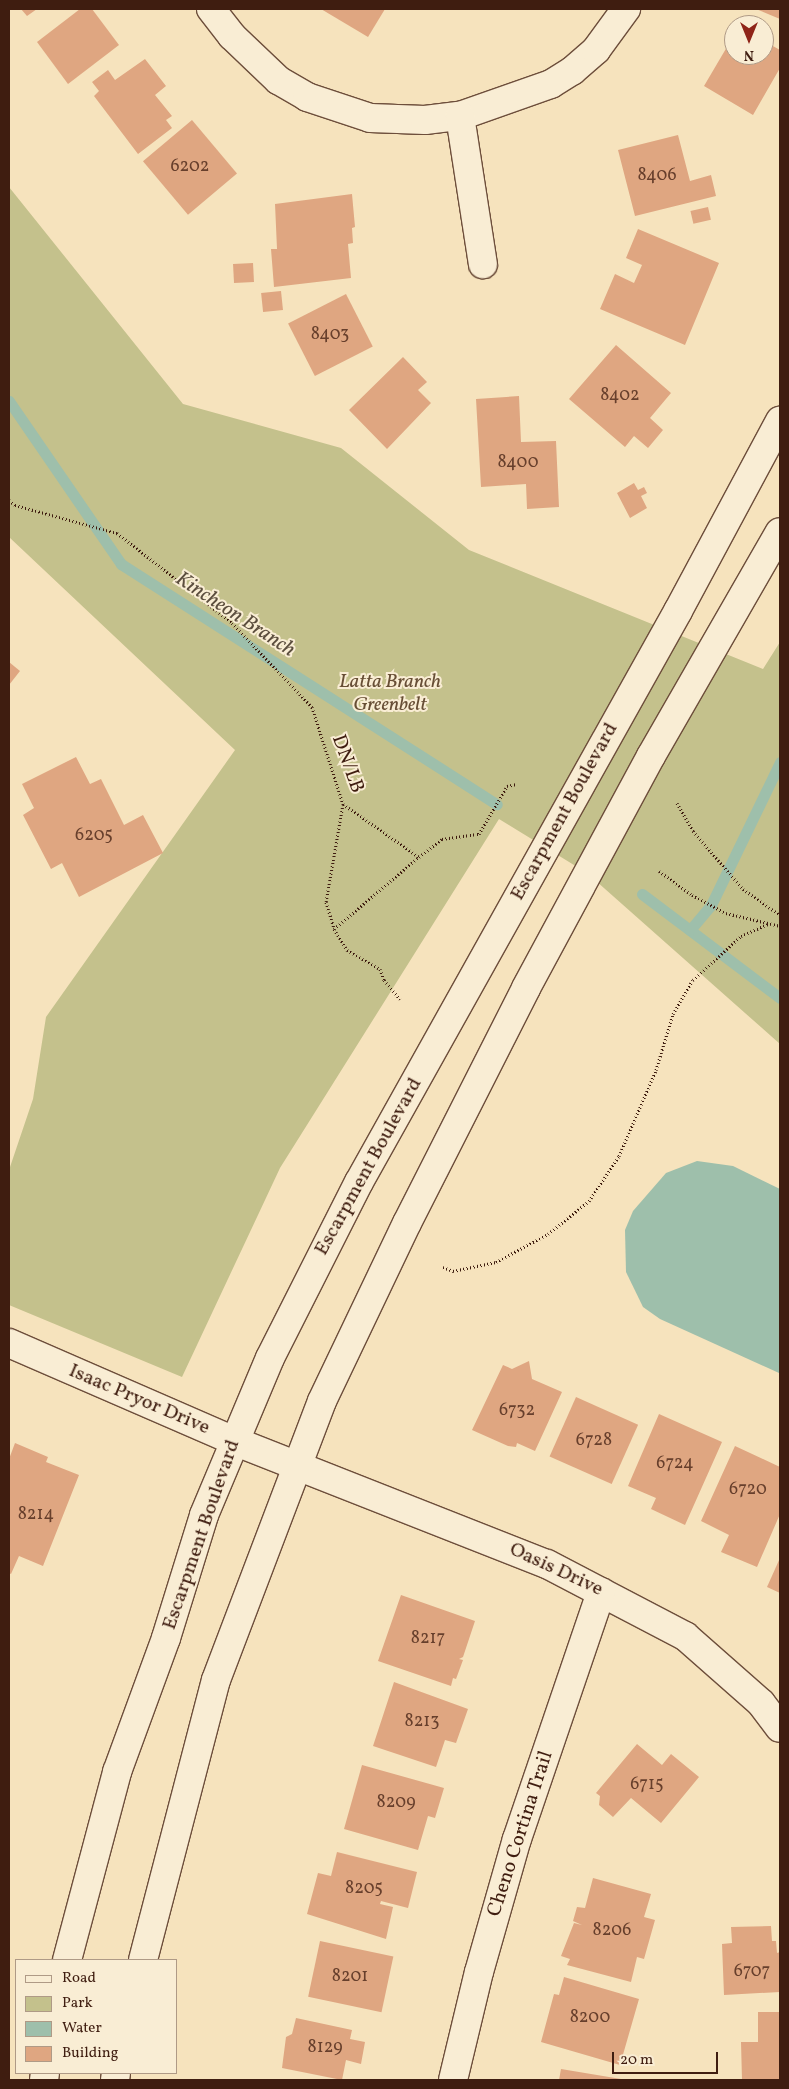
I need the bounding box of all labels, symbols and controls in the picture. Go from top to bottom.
north arrow [724,15,774,65]
text: N [744,45,754,64]
house number: 6202 [170,156,210,178]
house number: 8406 [637,165,677,187]
house number: 8403 [311,324,349,346]
house number: 8402 [600,385,640,407]
house number: 8400 [498,452,538,474]
water label: Kincheon Branch [170,567,300,663]
park label: Latta Branch Greenbelt [339,671,441,718]
street label: Escarpment Boulevard [506,719,624,905]
street label: DN/LB [325,732,369,796]
house number: 6205 [75,825,113,847]
street label: Escarpment Boulevard [310,1074,428,1260]
street label: Isaac Pryor Drive [65,1359,213,1441]
house number: 6732 [499,1400,535,1422]
house number: 6728 [576,1430,612,1452]
street label: Escarpment Boulevard [158,1437,246,1633]
house number: 6724 [656,1453,694,1475]
house number: 6720 [729,1479,767,1501]
house number: 8214 [18,1504,54,1526]
street label: Oasis Drive [505,1538,607,1602]
house number: 8217 [411,1628,445,1650]
house number: 8213 [404,1711,440,1733]
street label: Cheno Cortina Trail [483,1748,559,1920]
house number: 6715 [630,1774,664,1796]
house number: 8209 [377,1792,415,1814]
house number: 8205 [345,1878,383,1900]
house number: 8206 [593,1920,631,1942]
legend [15,1959,178,2074]
house number: 6707 [734,1961,770,1983]
house number: 8201 [332,1966,368,1988]
text: Road [62,1968,96,1989]
text: Park [62,1993,93,2014]
house number: 8200 [570,2007,610,2029]
text: Water [62,2018,102,2039]
house number: 8129 [308,2037,342,2059]
scale bar [614,2042,720,2074]
text: Building [62,2043,118,2064]
text: 20 m [620,2050,653,2071]

